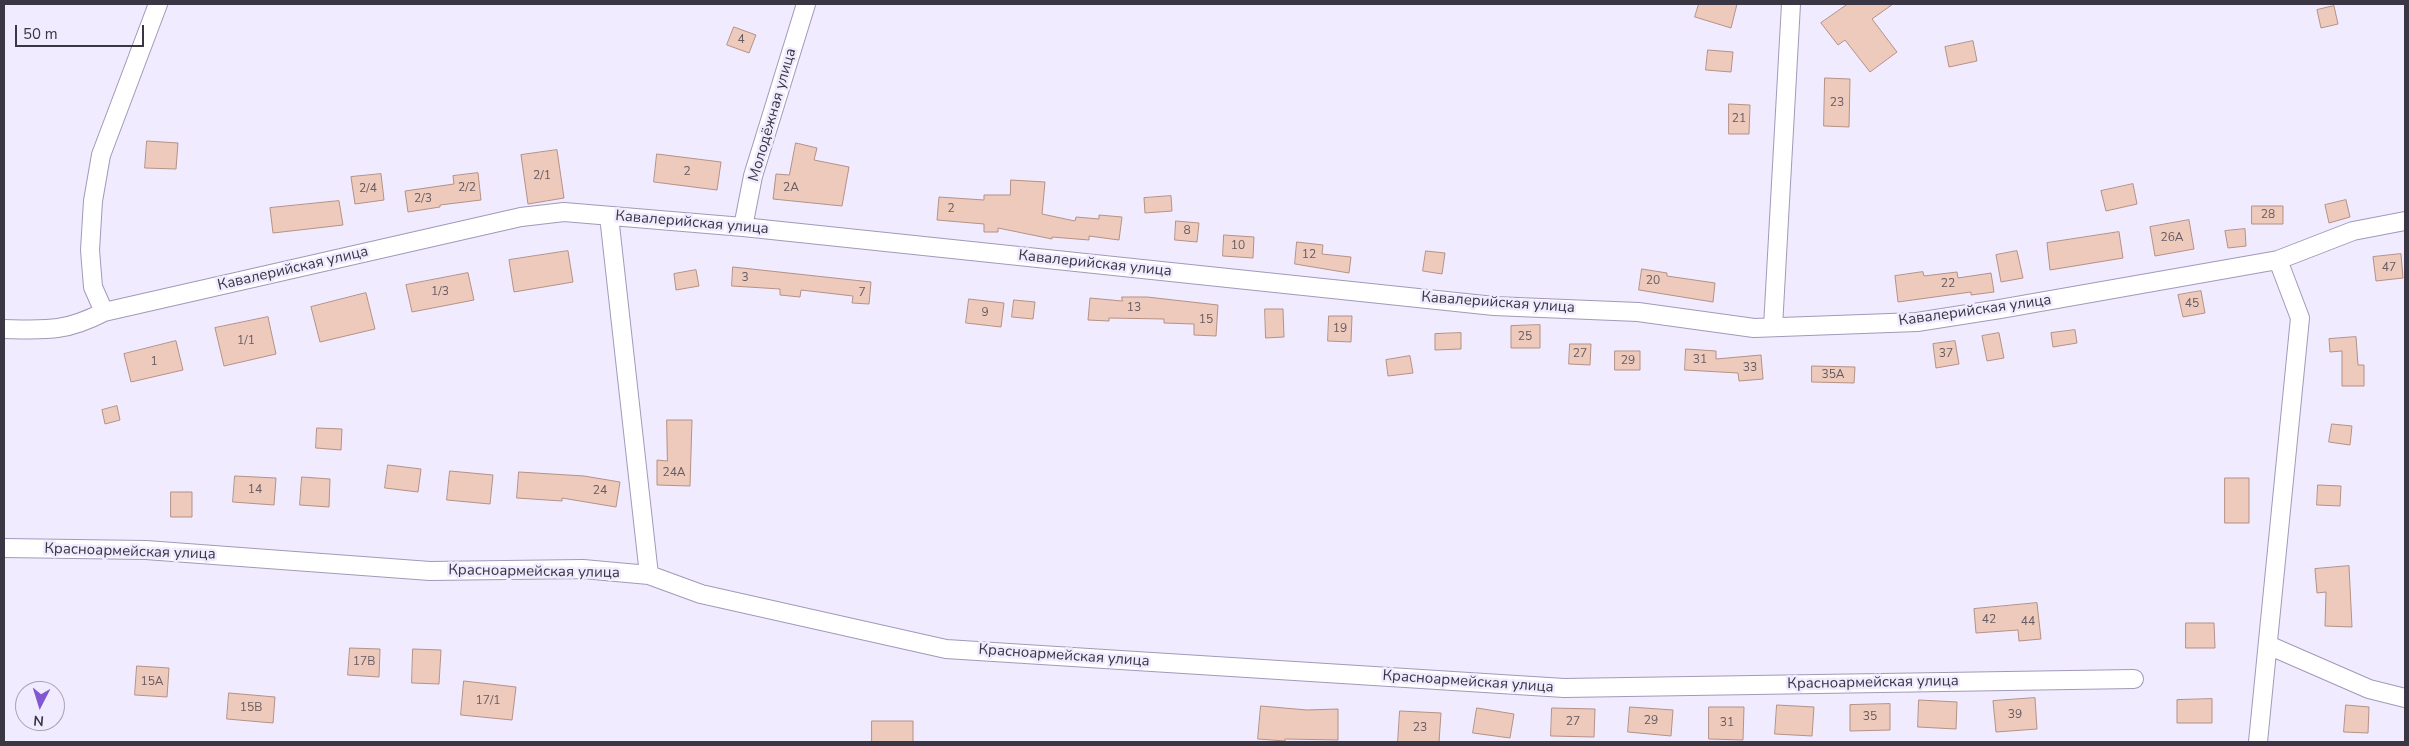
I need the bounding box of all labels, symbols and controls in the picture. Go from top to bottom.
scale bar [18,15,146,47]
text: 50 m [23,24,58,44]
house number: 4 [737,33,745,47]
street label: Молодёжная улица [745,46,801,184]
house number: 23 [1830,96,1844,110]
house number: 21 [1732,112,1746,126]
house number: 2 [683,165,691,179]
house number: 2/1 [533,169,551,183]
house number: 2/2 [458,181,476,195]
house number: 2А [783,181,799,195]
house number: 2/4 [359,182,377,196]
house number: 2/3 [414,192,432,206]
house number: 2 [947,202,955,216]
street label: Кавалерийская улица [615,207,769,239]
house number: 28 [2261,208,2275,222]
house number: 8 [1183,224,1191,238]
house number: 26А [2160,231,2184,245]
house number: 10 [1231,239,1245,253]
street label: Кавалерийская улица [216,243,370,295]
street label: Кавалерийская улица [1017,247,1173,281]
house number: 12 [1302,248,1316,262]
house number: 47 [2382,261,2396,275]
house number: 3 [741,271,749,285]
house number: 20 [1646,274,1660,288]
house number: 22 [1941,277,1955,291]
house number: 1/3 [431,285,449,299]
house number: 7 [858,286,866,300]
street label: Кавалерийская улица [1421,289,1575,317]
street label: Кавалерийская улица [1898,291,2052,331]
house number: 45 [2185,297,2199,311]
house number: 13 [1127,301,1141,315]
house number: 9 [981,306,989,320]
house number: 15 [1199,313,1213,327]
house number: 19 [1333,322,1347,336]
house number: 25 [1518,330,1532,344]
house number: 1/1 [237,334,255,348]
house number: 27 [1573,347,1587,361]
house number: 37 [1939,347,1953,361]
house number: 31 [1693,353,1707,367]
house number: 29 [1621,354,1635,368]
house number: 1 [150,355,158,369]
house number: 33 [1743,361,1757,375]
house number: 35А [1821,368,1845,382]
house number: 24А [662,466,686,480]
house number: 14 [248,483,262,497]
house number: 24 [593,484,607,498]
street label: Красноармейская улица [44,540,216,564]
street label: Красноармейская улица [448,562,620,582]
house number: 42 [1982,613,1996,627]
house number: 44 [2021,615,2035,629]
street label: Красноармейская улица [978,641,1150,671]
house number: 17В [353,655,375,669]
street label: Красноармейская улица [1382,667,1554,697]
street label: Красноармейская улица [1787,673,1959,693]
house number: 15А [140,675,164,689]
north arrow [15,681,65,731]
house number: 17/1 [476,694,500,708]
house number: 15В [240,701,262,715]
house number: 39 [2008,708,2022,722]
house number: 35 [1863,710,1877,724]
text: N [33,711,45,730]
house number: 29 [1644,714,1658,728]
house number: 27 [1566,715,1580,729]
house number: 31 [1720,716,1734,730]
house number: 23 [1413,721,1427,735]

